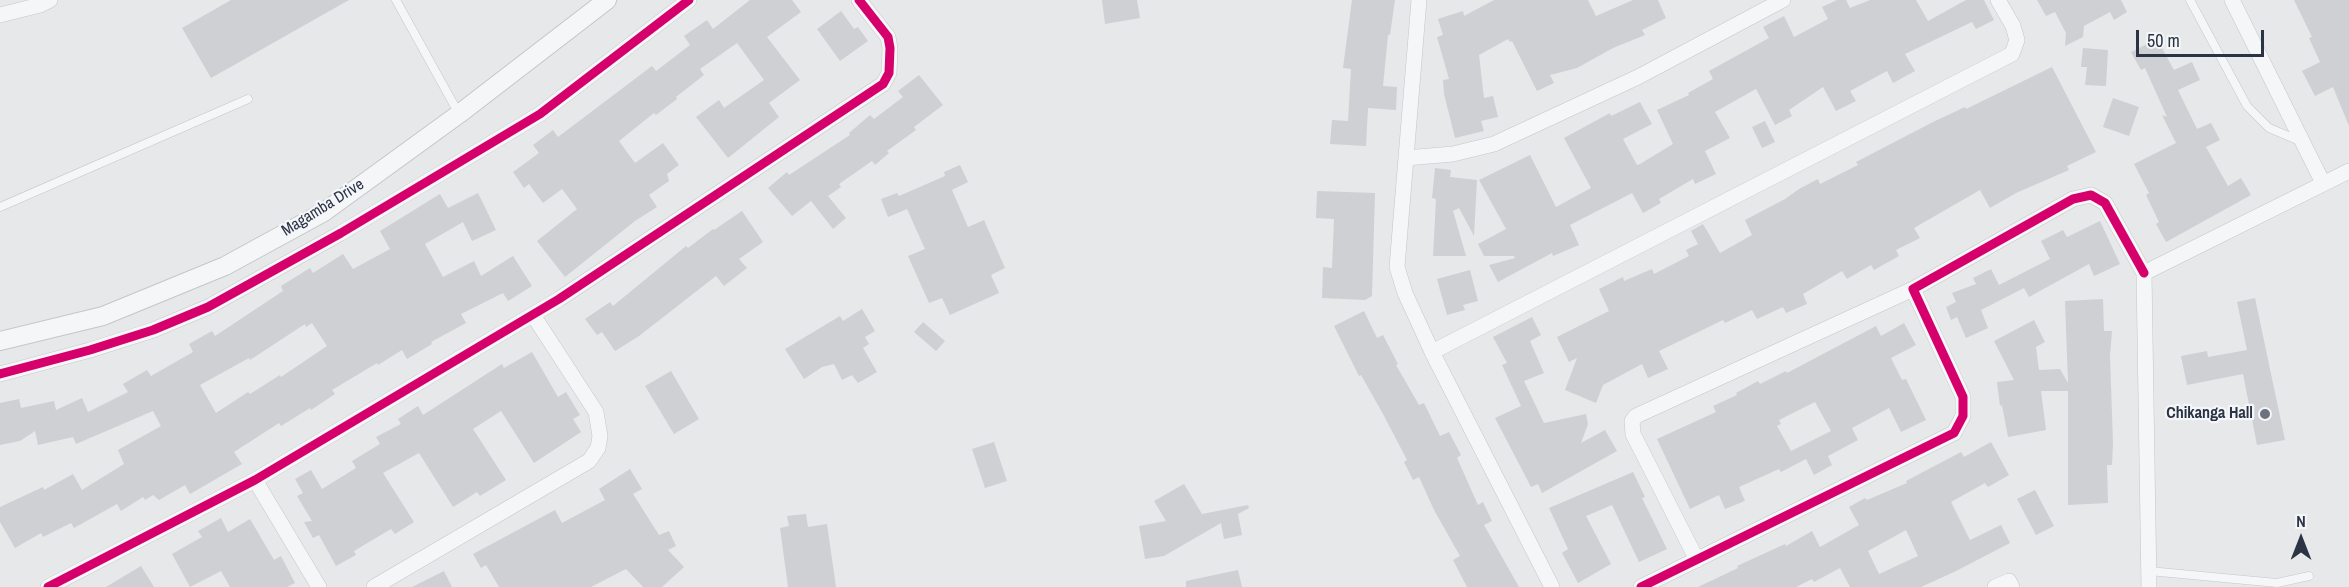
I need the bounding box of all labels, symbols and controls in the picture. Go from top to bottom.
scale bar [2139,18,2266,56]
text: 50 m [2147,28,2180,53]
street label: Magamba Drive [278,175,368,241]
place label: Chikanga Hall [2166,404,2253,424]
marker: Chikanga Hall [2258,407,2272,421]
north arrow [2271,509,2331,569]
text: N [2296,510,2306,532]

